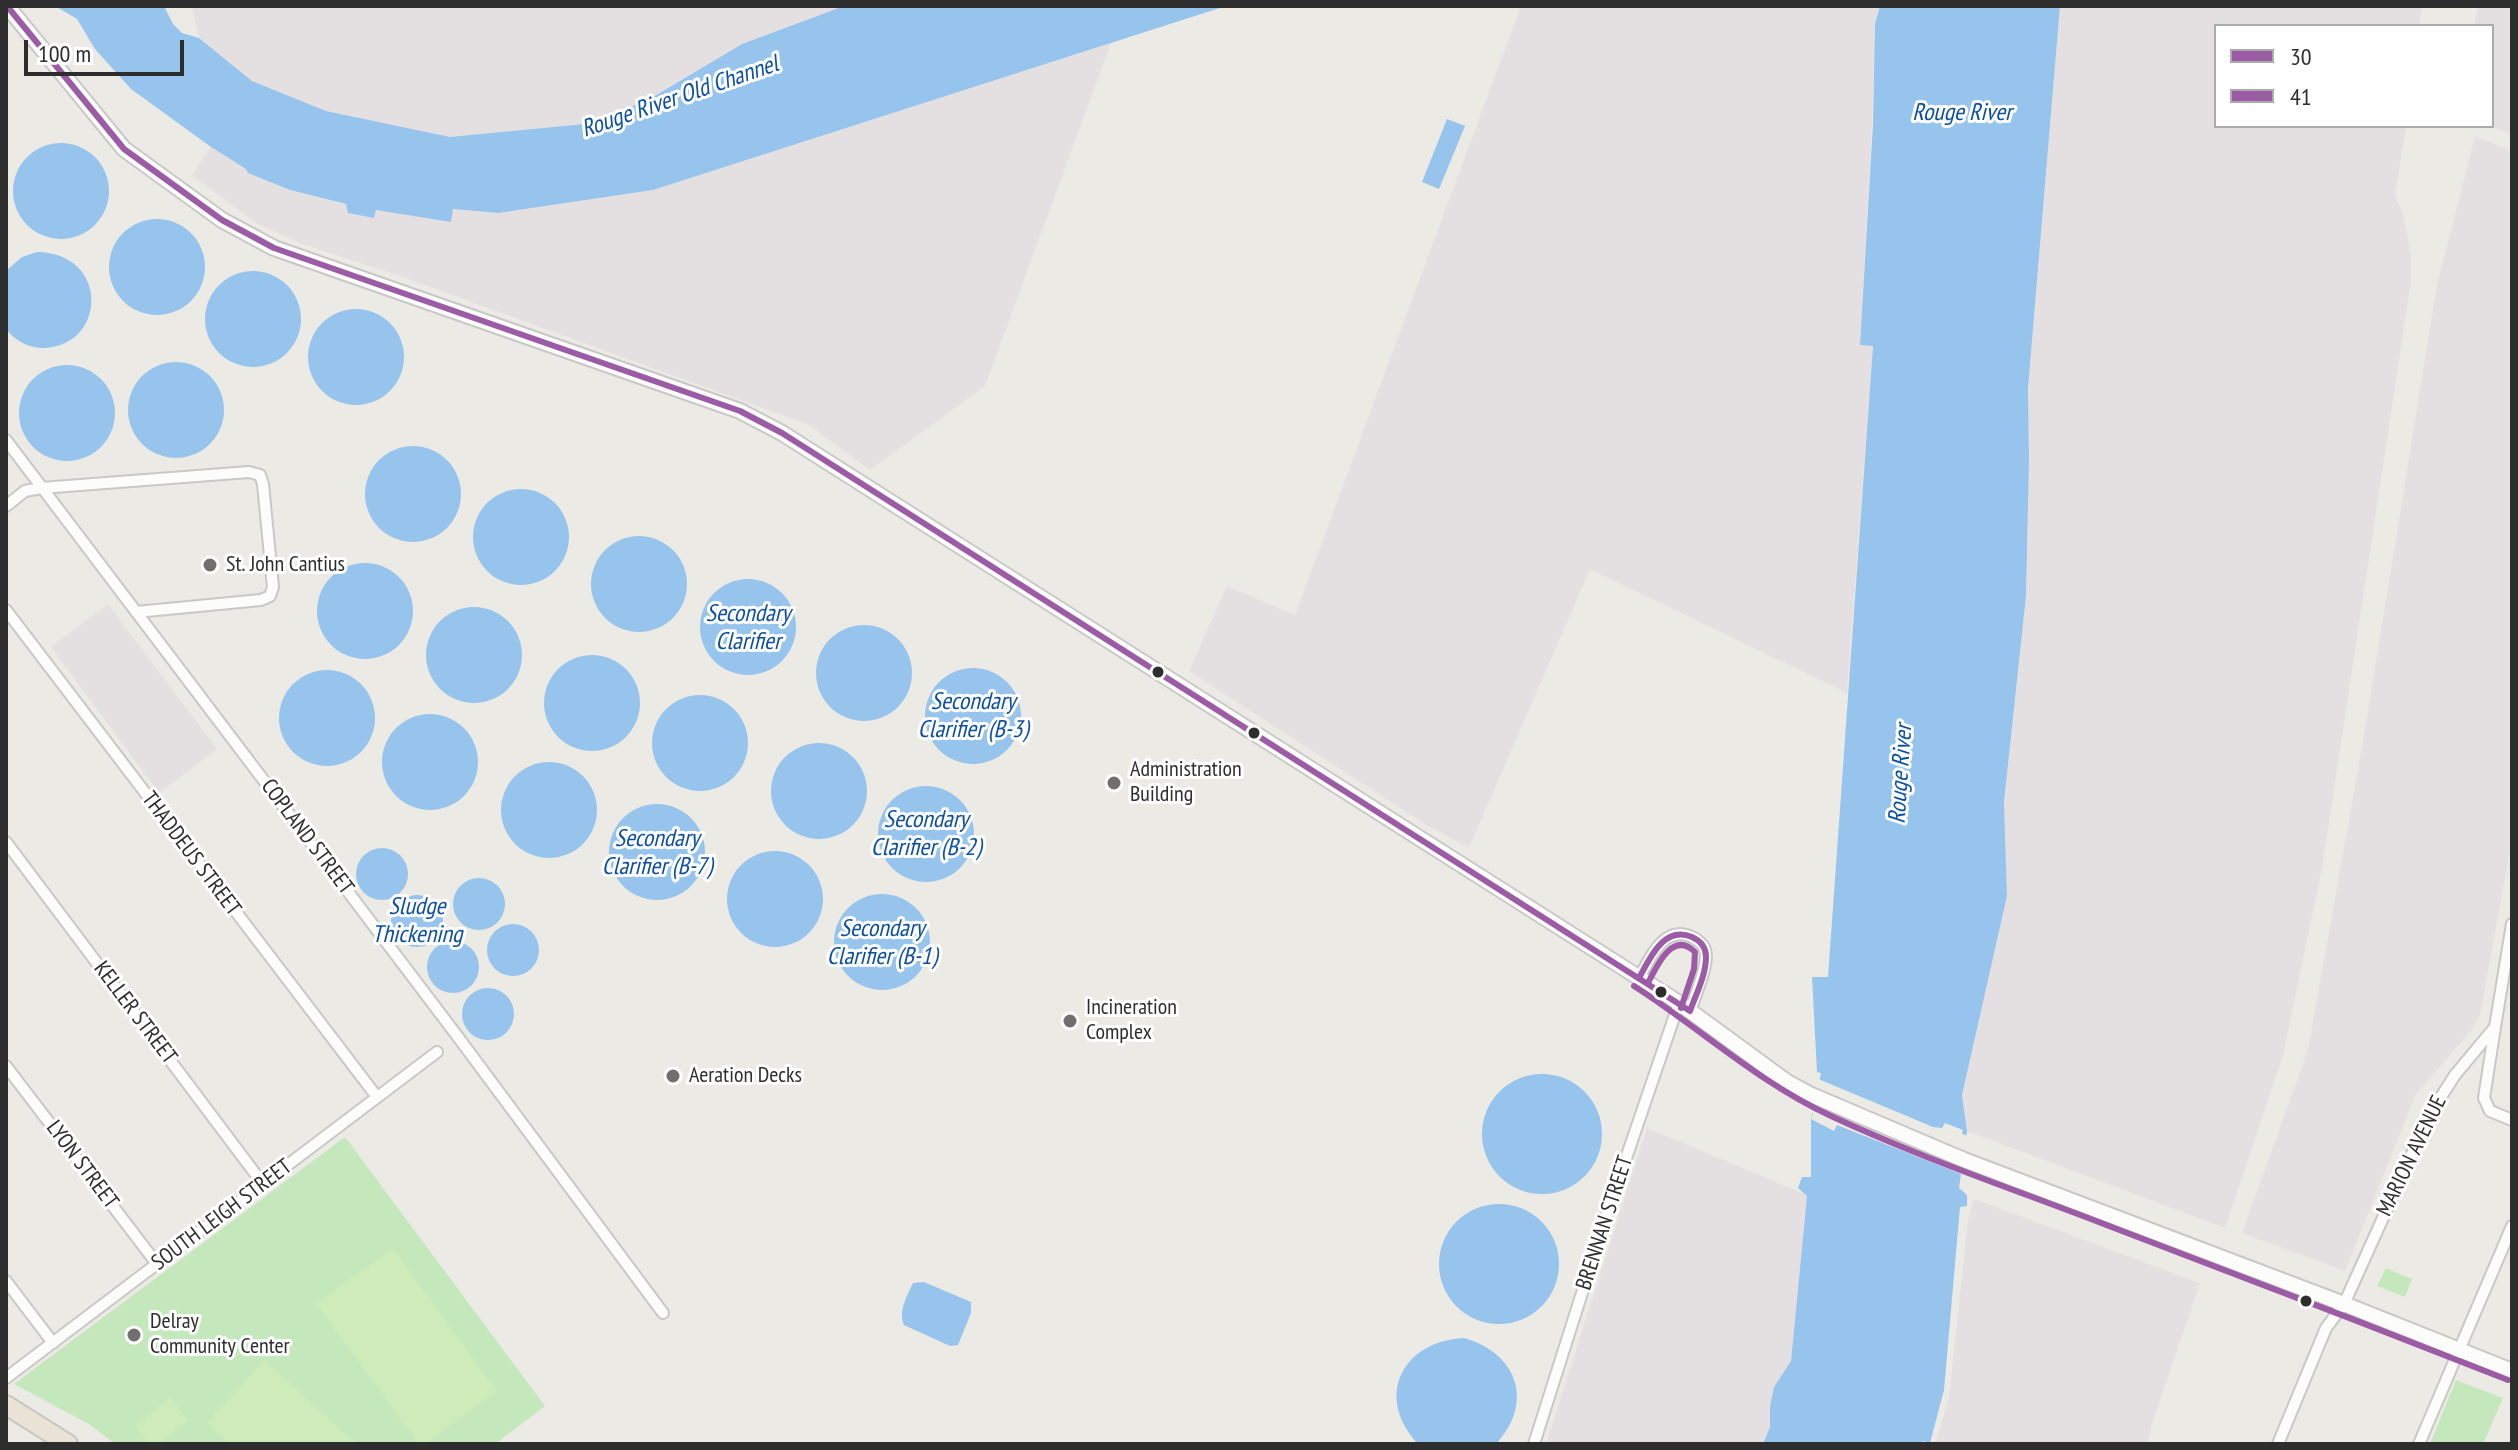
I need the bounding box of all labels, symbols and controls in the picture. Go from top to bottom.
scale bar [28,24,188,74]
legend [2214,24,2494,128]
text: 100 m [38,38,91,69]
text: 30 [2290,41,2312,72]
water label: Rouge River Old Channel [578,50,782,144]
text: 41 [2290,81,2312,112]
water label: Rouge River [1912,99,2012,127]
place label: St. John Cantius [226,552,345,578]
marker: St. John Cantius [201,556,219,574]
water label: Secondary Clarifier [706,600,790,656]
unlabelled marker [1150,664,1166,680]
water label: Secondary Clarifier (B-3) [918,688,1028,744]
water label: Rouge River [1883,723,1919,825]
unlabelled marker [1246,725,1262,741]
place label: Administration Building [1130,757,1242,808]
street label: COPLAND STREET [255,774,359,900]
marker: Administration Building [1105,774,1123,792]
street label: THADDEUS STREET [136,787,246,921]
water label: Secondary Clarifier (B-2) [871,806,981,862]
water label: Secondary Clarifier (B-7) [602,825,712,881]
water label: Sludge Thickening [372,893,462,949]
water label: Secondary Clarifier (B-1) [827,915,937,971]
street label: KELLER STREET [88,956,182,1070]
unlabelled marker [1653,984,1669,1000]
place label: Incineration Complex [1086,995,1177,1046]
marker: Incineration Complex [1061,1012,1079,1030]
place label: Aeration Decks [689,1063,802,1089]
marker: Aeration Decks [664,1067,682,1085]
street label: MARION AVENUE [2372,1092,2452,1220]
street label: LYON STREET [40,1116,124,1214]
street label: BRENNAN STREET [1571,1153,1639,1293]
street label: SOUTH LEIGH STREET [147,1154,297,1276]
unlabelled marker [2298,1293,2314,1309]
place label: Delray Community Center [150,1309,290,1360]
marker: Delray Community Center [125,1326,143,1344]

